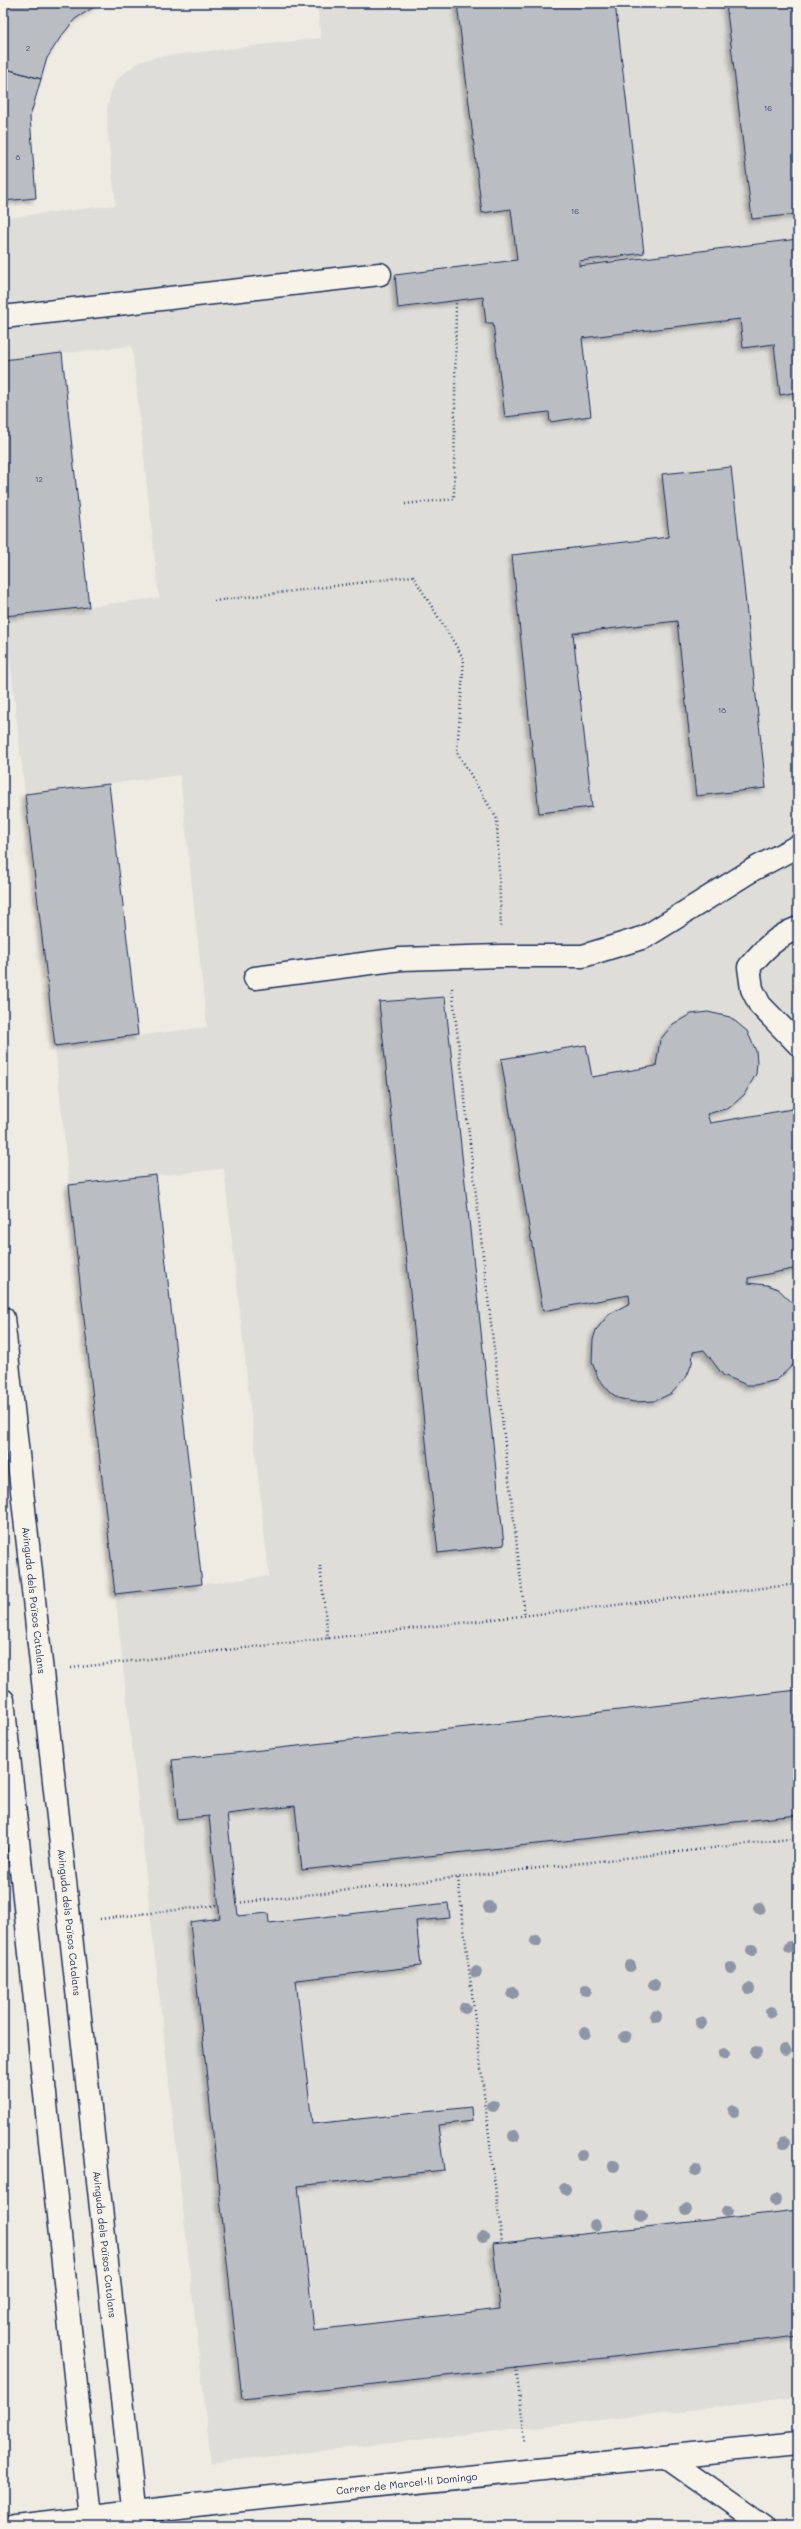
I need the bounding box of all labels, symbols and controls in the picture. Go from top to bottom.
house number: 2 [26,43,30,53]
house number: 16 [764,103,772,113]
house number: 8 [16,152,21,162]
house number: 16 [571,206,579,216]
house number: 12 [35,474,43,484]
house number: 18 [718,705,726,715]
street label: Avinguda dels Països Catalans [19,1526,49,1675]
street label: Avinguda dels Països Catalans [55,1848,85,1997]
street label: Avinguda dels Països Catalans [90,2170,120,2319]
street label: Carrer de Marcel·lí Domingo [335,2469,478,2497]

